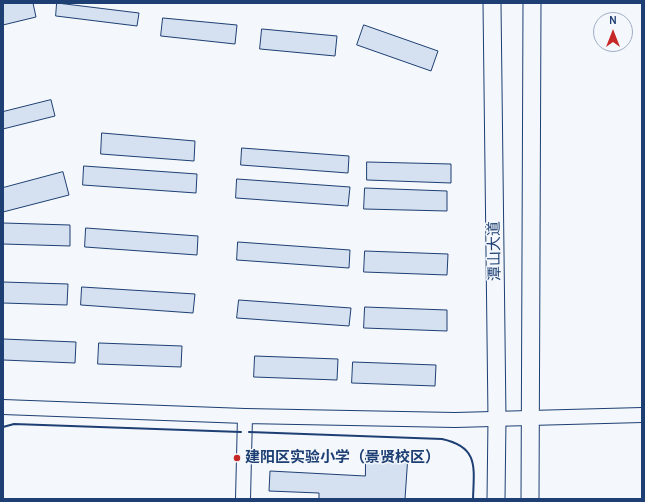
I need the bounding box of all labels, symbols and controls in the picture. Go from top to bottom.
north arrow [593,12,633,52]
text: N [609,14,617,27]
street label: 潭山大道 [485,221,505,281]
place label: 建阳区实验小学（景贤校区） [245,449,440,467]
marker: 建阳区实验小学（景贤校区） [232,453,242,463]

